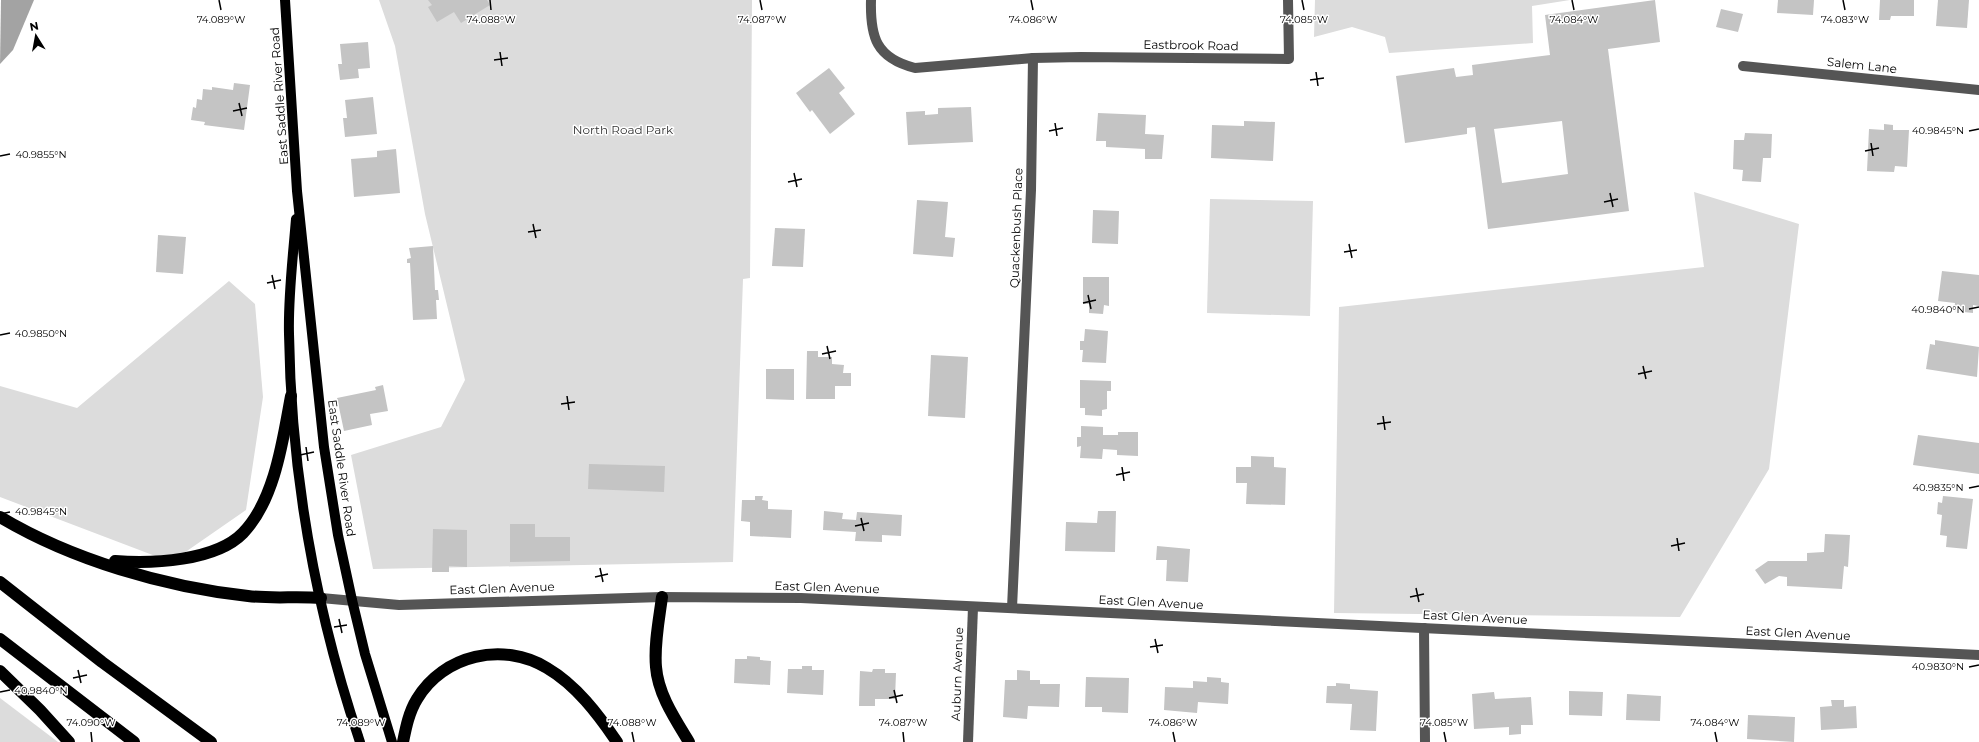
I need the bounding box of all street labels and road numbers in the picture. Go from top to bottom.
street label: East Saddle River Road [267,27,291,165]
street label: Eastbrook Road [1143,37,1239,53]
street label: Salem Lane [1826,54,1898,76]
street label: Quackenbush Place [1006,168,1026,288]
street label: East Saddle River Road [325,399,359,537]
street label: East Glen Avenue [774,578,880,596]
street label: East Glen Avenue [449,579,555,597]
street label: East Glen Avenue [1098,592,1204,612]
street label: East Glen Avenue [1422,607,1528,627]
street label: East Glen Avenue [1745,623,1851,643]
street label: Auburn Avenue [948,627,966,721]

